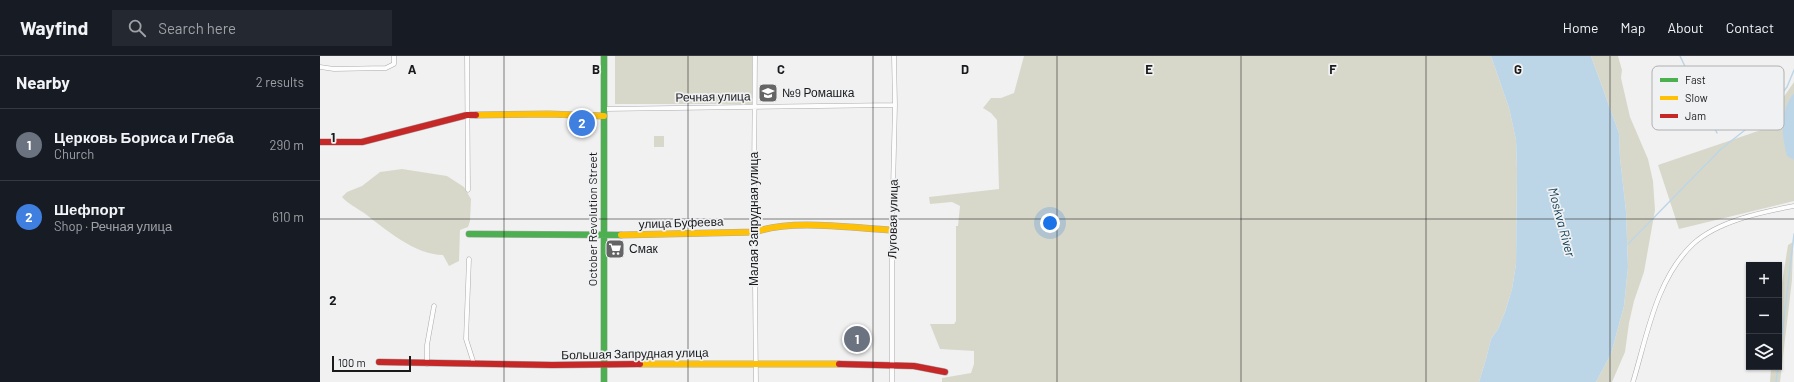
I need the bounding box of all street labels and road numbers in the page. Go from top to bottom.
street label: Речная улица [675,88,751,105]
street label: October Revolution Street [585,152,599,286]
street label: Малая Запрудная улица [746,152,761,286]
street label: Луговая улица [884,179,901,259]
street label: улица Буфеева [638,214,724,231]
street label: Большая Запрудная улица [561,345,709,362]

